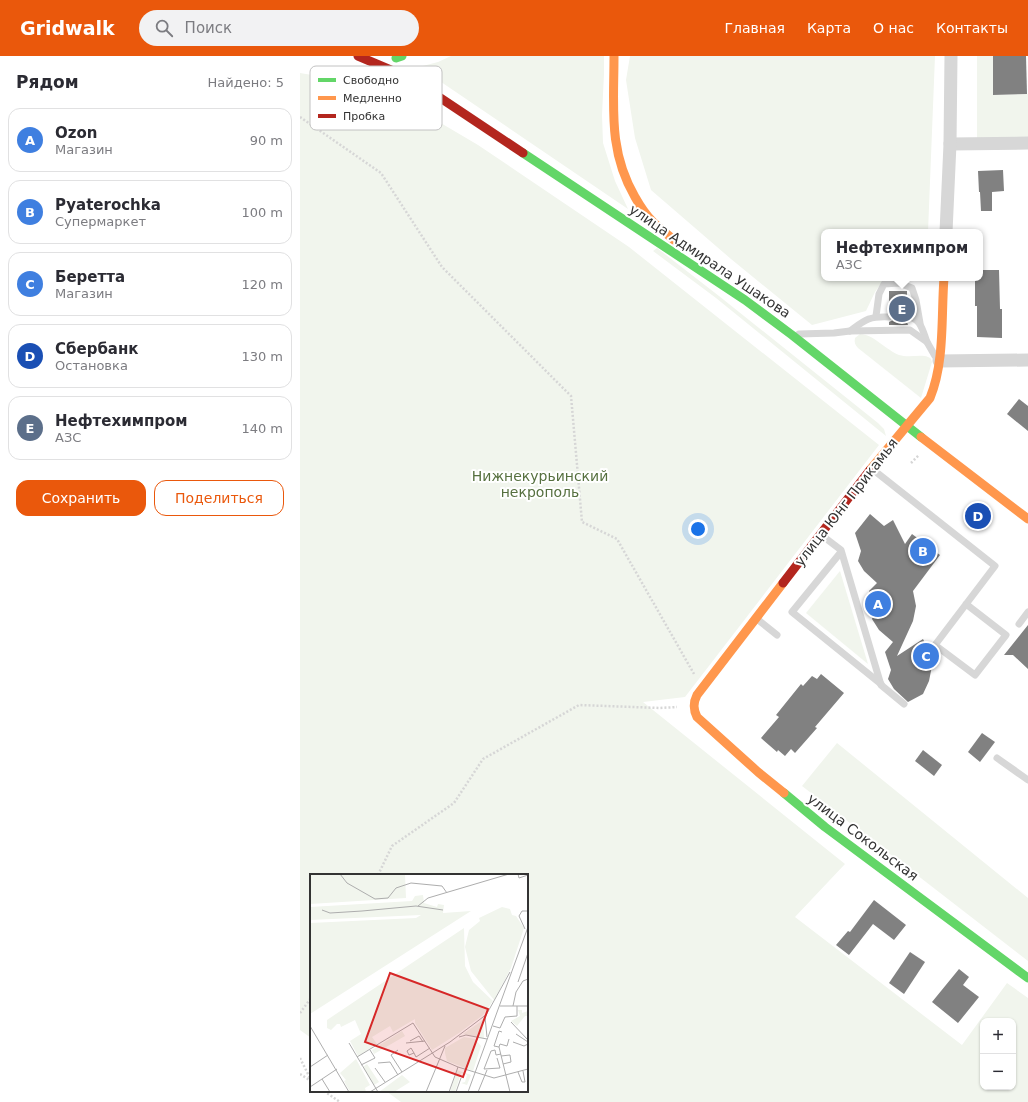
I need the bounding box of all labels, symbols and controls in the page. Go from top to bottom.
search box [139,10,419,46]
text: Gridwalk [20,17,115,39]
icon: search [153,17,175,39]
text: Поиск [185,19,232,37]
text: Главная [724,20,785,36]
text: Карта [807,20,851,36]
text: О нас [873,20,914,36]
text: Контакты [936,20,1008,36]
legend [310,66,442,130]
text: Рядом [16,72,79,92]
text: Свободно [343,74,399,87]
text: Найдено: 5 [208,75,284,90]
text: Медленно [343,92,402,105]
text: Пробка [343,110,385,123]
text: Ozon [55,124,97,142]
text: A [25,133,35,148]
text: 90 m [250,133,283,148]
text: Магазин [55,142,113,157]
text: Pyaterochka [55,196,161,214]
street label: улица Адмирала Ушакова [626,201,794,321]
text: B [25,205,35,220]
text: 100 m [241,205,283,220]
text: Супермаркет [55,214,146,229]
popup [821,229,983,281]
text: Нефтехимпром [836,239,968,257]
text: АЗС [836,257,862,272]
text: Беретта [55,268,125,286]
text: C [25,277,35,292]
text: 120 m [241,277,283,292]
text: Магазин [55,286,113,301]
pin: E [889,294,915,324]
text: Сбербанк [55,340,139,358]
text: D [25,349,35,364]
text: 130 m [241,349,283,364]
text: Остановка [55,358,128,373]
text: Нефтехимпром [55,412,188,430]
text: E [26,421,34,436]
text: 140 m [241,421,283,436]
text: АЗС [55,430,81,445]
street label: улица Юнг Прикамья [791,435,901,569]
park label: Нижнекурьинский некрополь [472,468,608,500]
button: Сохранить [16,480,146,516]
button: Поделиться [154,480,284,516]
pin: D [965,501,991,531]
your location [688,519,708,539]
pin: B [910,536,936,566]
pin: A [865,589,891,619]
pin: C [913,641,939,671]
street label: улица Сокольская [804,790,922,884]
inset map [310,874,528,1092]
map controls [980,1018,1016,1090]
button: + [980,1018,1016,1054]
button: − [980,1054,1016,1090]

